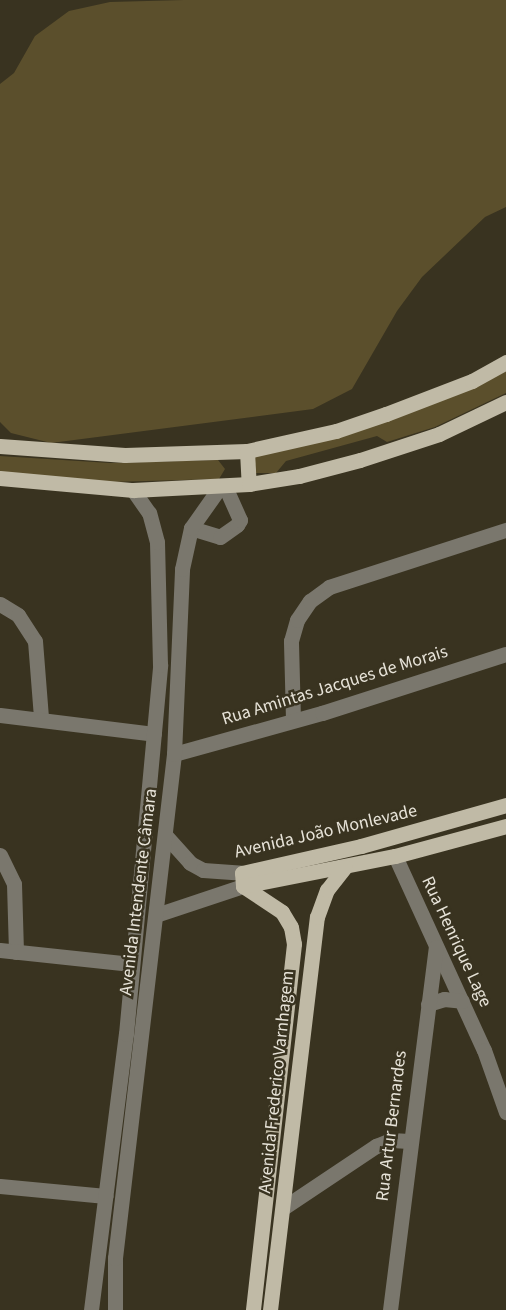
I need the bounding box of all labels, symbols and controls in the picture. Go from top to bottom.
street label: Rua Amintas Jacques de Morais [219,641,451,731]
street label: Avenida Intendente Câmara [116,787,162,997]
street label: Avenida João Monlevade [233,800,419,864]
street label: Rua Henrique Lage [416,873,496,1011]
street label: Avenida Frederico Varnhagem [255,970,299,1194]
street label: Rua Artur Bernardes [372,1049,412,1203]

